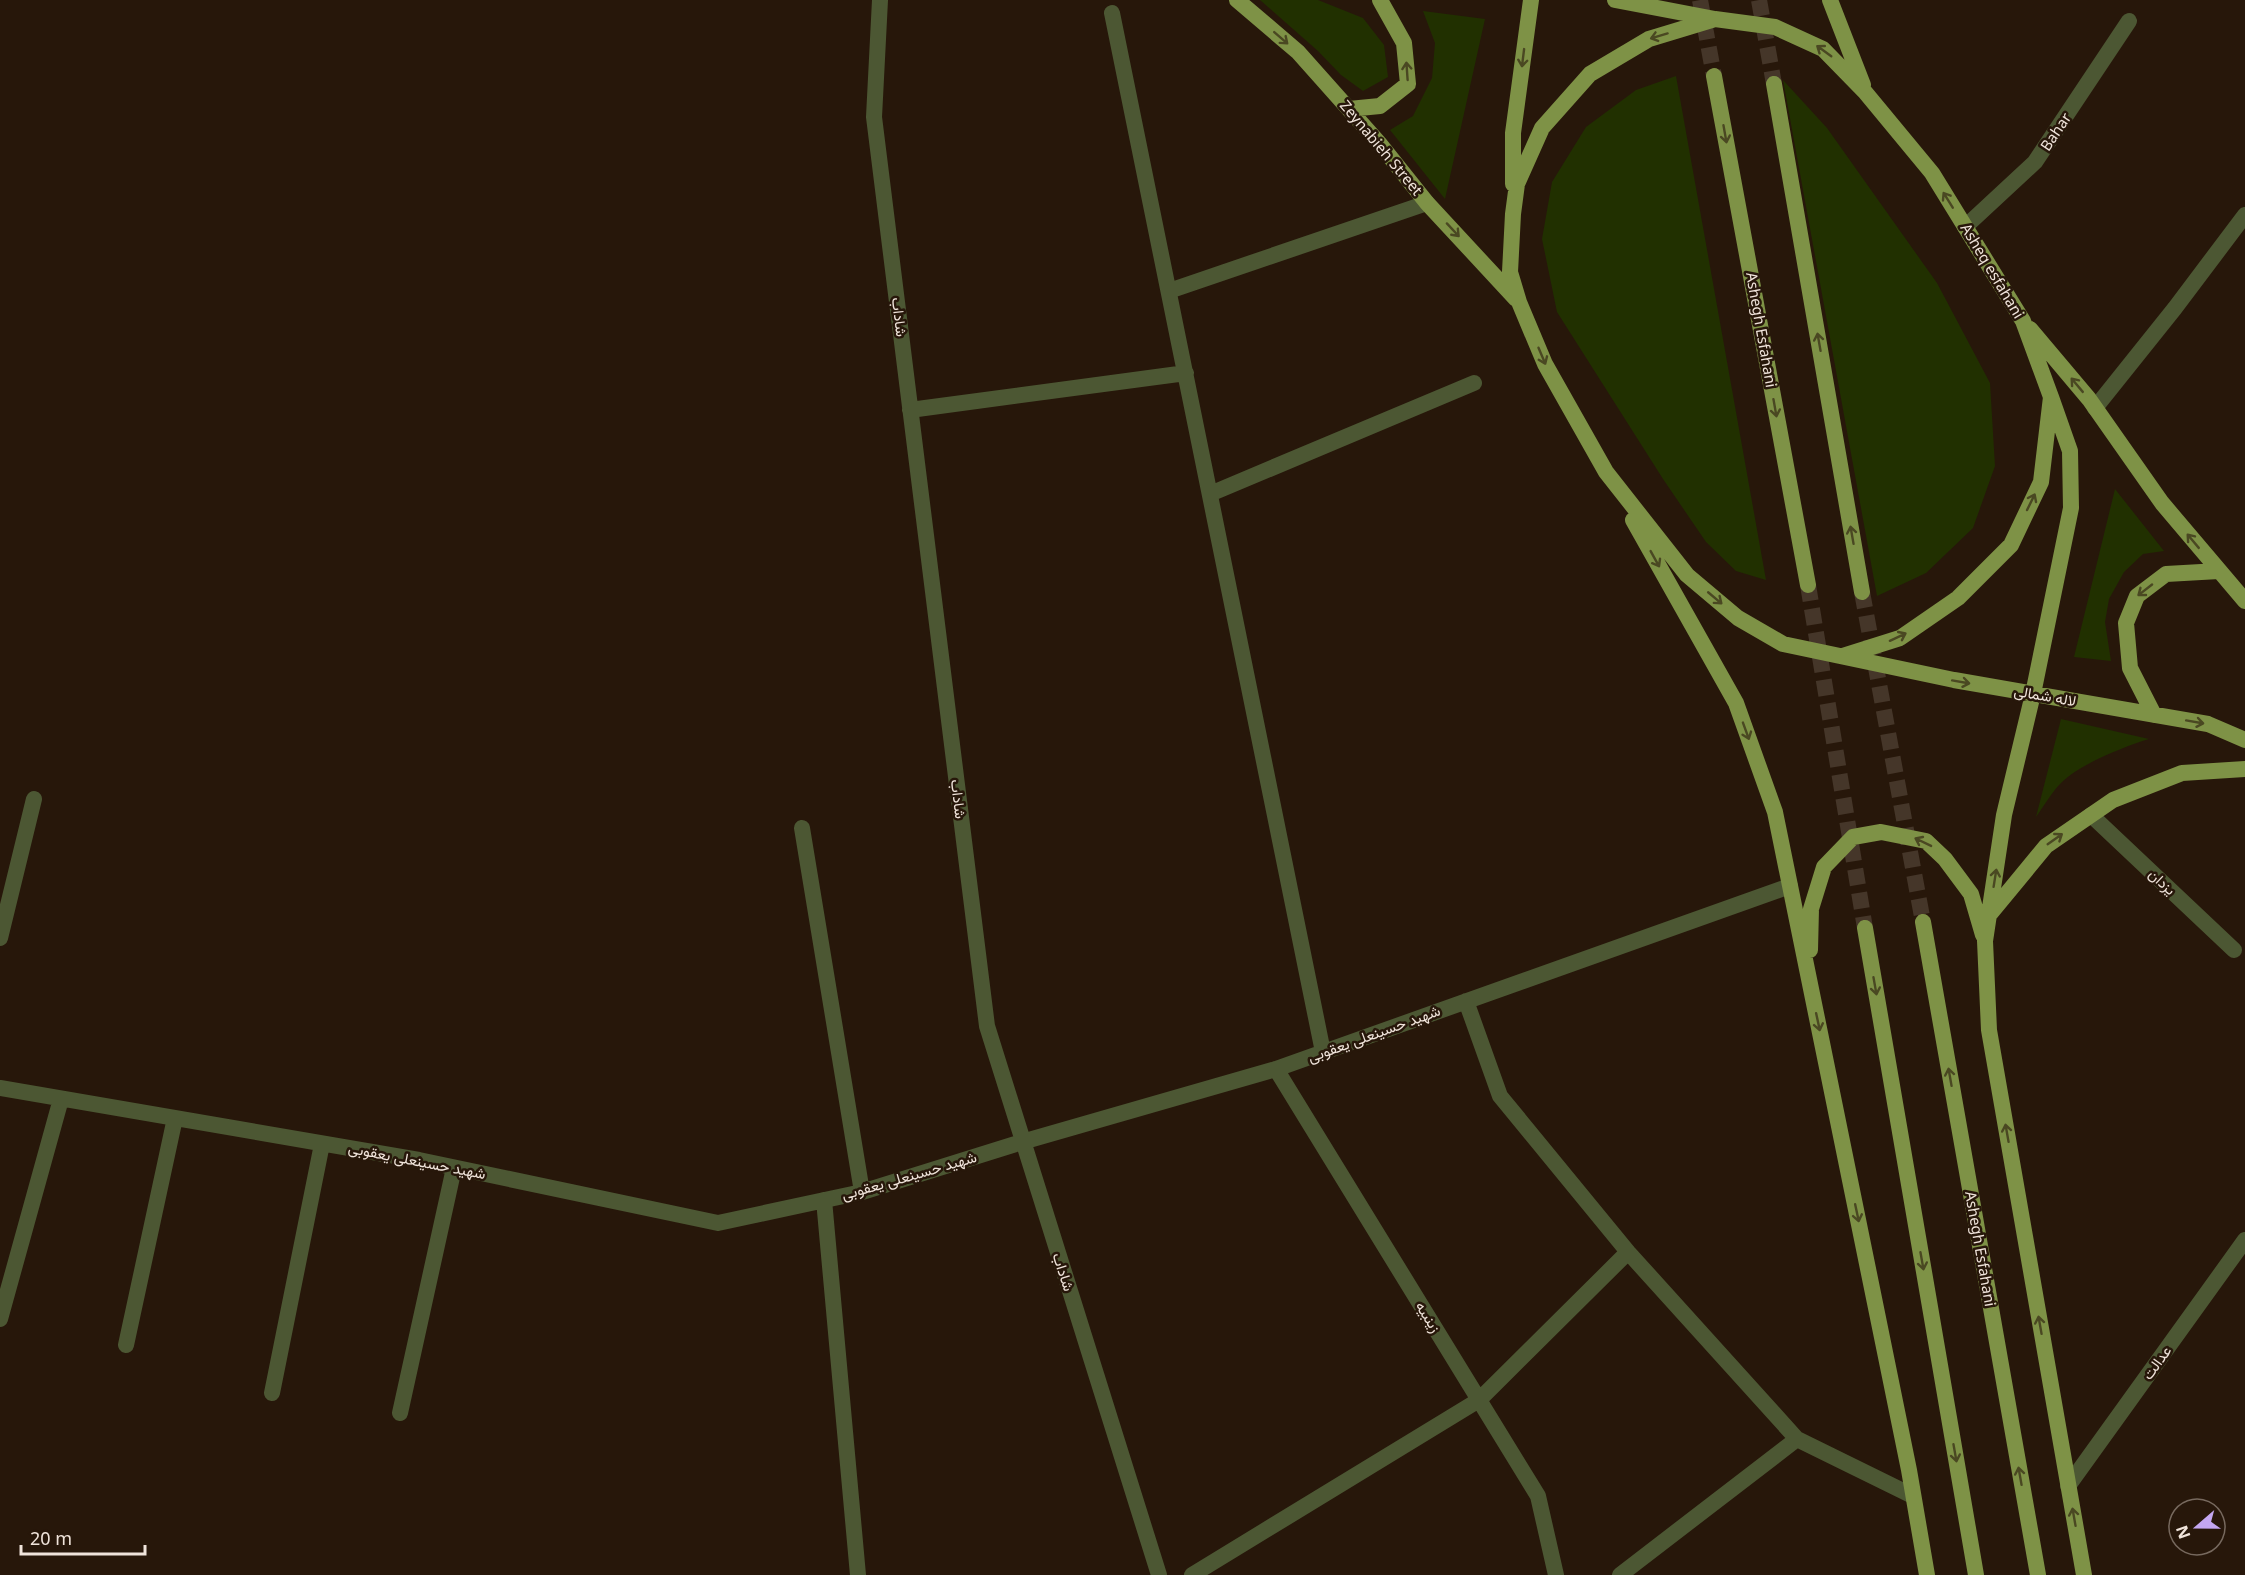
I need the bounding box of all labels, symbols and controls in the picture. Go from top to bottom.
one-way arrow [1273,31,1288,45]
one-way arrow [1650,31,1669,42]
one-way arrow [1816,45,1832,57]
one-way arrow [1517,48,1528,67]
one-way arrow [1401,62,1412,82]
street label: Zeynabieh Street [1336,95,1428,200]
street label: Bahar [2035,108,2075,154]
one-way arrow [1719,123,1730,143]
one-way arrow [1942,192,1954,209]
street label: Asheq esfahani [1957,219,2029,322]
one-way arrow [1446,223,1460,238]
street label: Ashegh Esfahani [1742,271,1782,389]
street label: شاداب [888,296,912,338]
one-way arrow [1813,333,1824,353]
one-way arrow [1537,347,1548,365]
one-way arrow [2070,377,2083,393]
one-way arrow [1770,398,1781,417]
one-way arrow [2026,493,2038,511]
one-way arrow [1846,525,1857,545]
one-way arrow [2187,533,2200,549]
one-way arrow [1649,550,1661,567]
one-way arrow [2137,584,2153,596]
one-way arrow [1707,592,1723,605]
one-way arrow [1888,631,1906,643]
one-way arrow [1951,676,1971,687]
street label: لاله شمالی [2012,680,2078,711]
one-way arrow [2185,717,2204,728]
one-way arrow [1741,722,1752,740]
street label: شاداب [947,778,971,820]
one-way arrow [2047,833,2063,845]
one-way arrow [1914,836,1932,848]
street label: یزدان [2145,864,2181,899]
one-way arrow [1989,868,2000,888]
one-way arrow [1870,975,1881,995]
street label: شهید حسینعلی یعقوبی [1305,1000,1443,1067]
one-way arrow [1813,1012,1824,1031]
one-way arrow [1944,1068,1955,1087]
one-way arrow [2001,1124,2012,1144]
street label: شهید حسینعلی یعقوبی [346,1137,488,1184]
street label: شهید حسینعلی یعقوبی [839,1146,979,1205]
street label: Ashegh Esfahani [1961,1190,2001,1308]
one-way arrow [1852,1203,1863,1222]
street label: شاداب [1048,1250,1080,1294]
one-way arrow [1917,1250,1928,1270]
street label: زینبیه [1412,1297,1446,1336]
one-way arrow [2034,1316,2045,1336]
street label: عدالت [2137,1341,2175,1383]
one-way arrow [1950,1442,1961,1462]
one-way arrow [2014,1467,2025,1486]
north arrow [2167,1497,2227,1557]
one-way arrow [2068,1508,2079,1528]
scale bar [21,1518,146,1556]
text: N [2170,1522,2195,1542]
text: 20 m [30,1526,72,1550]

